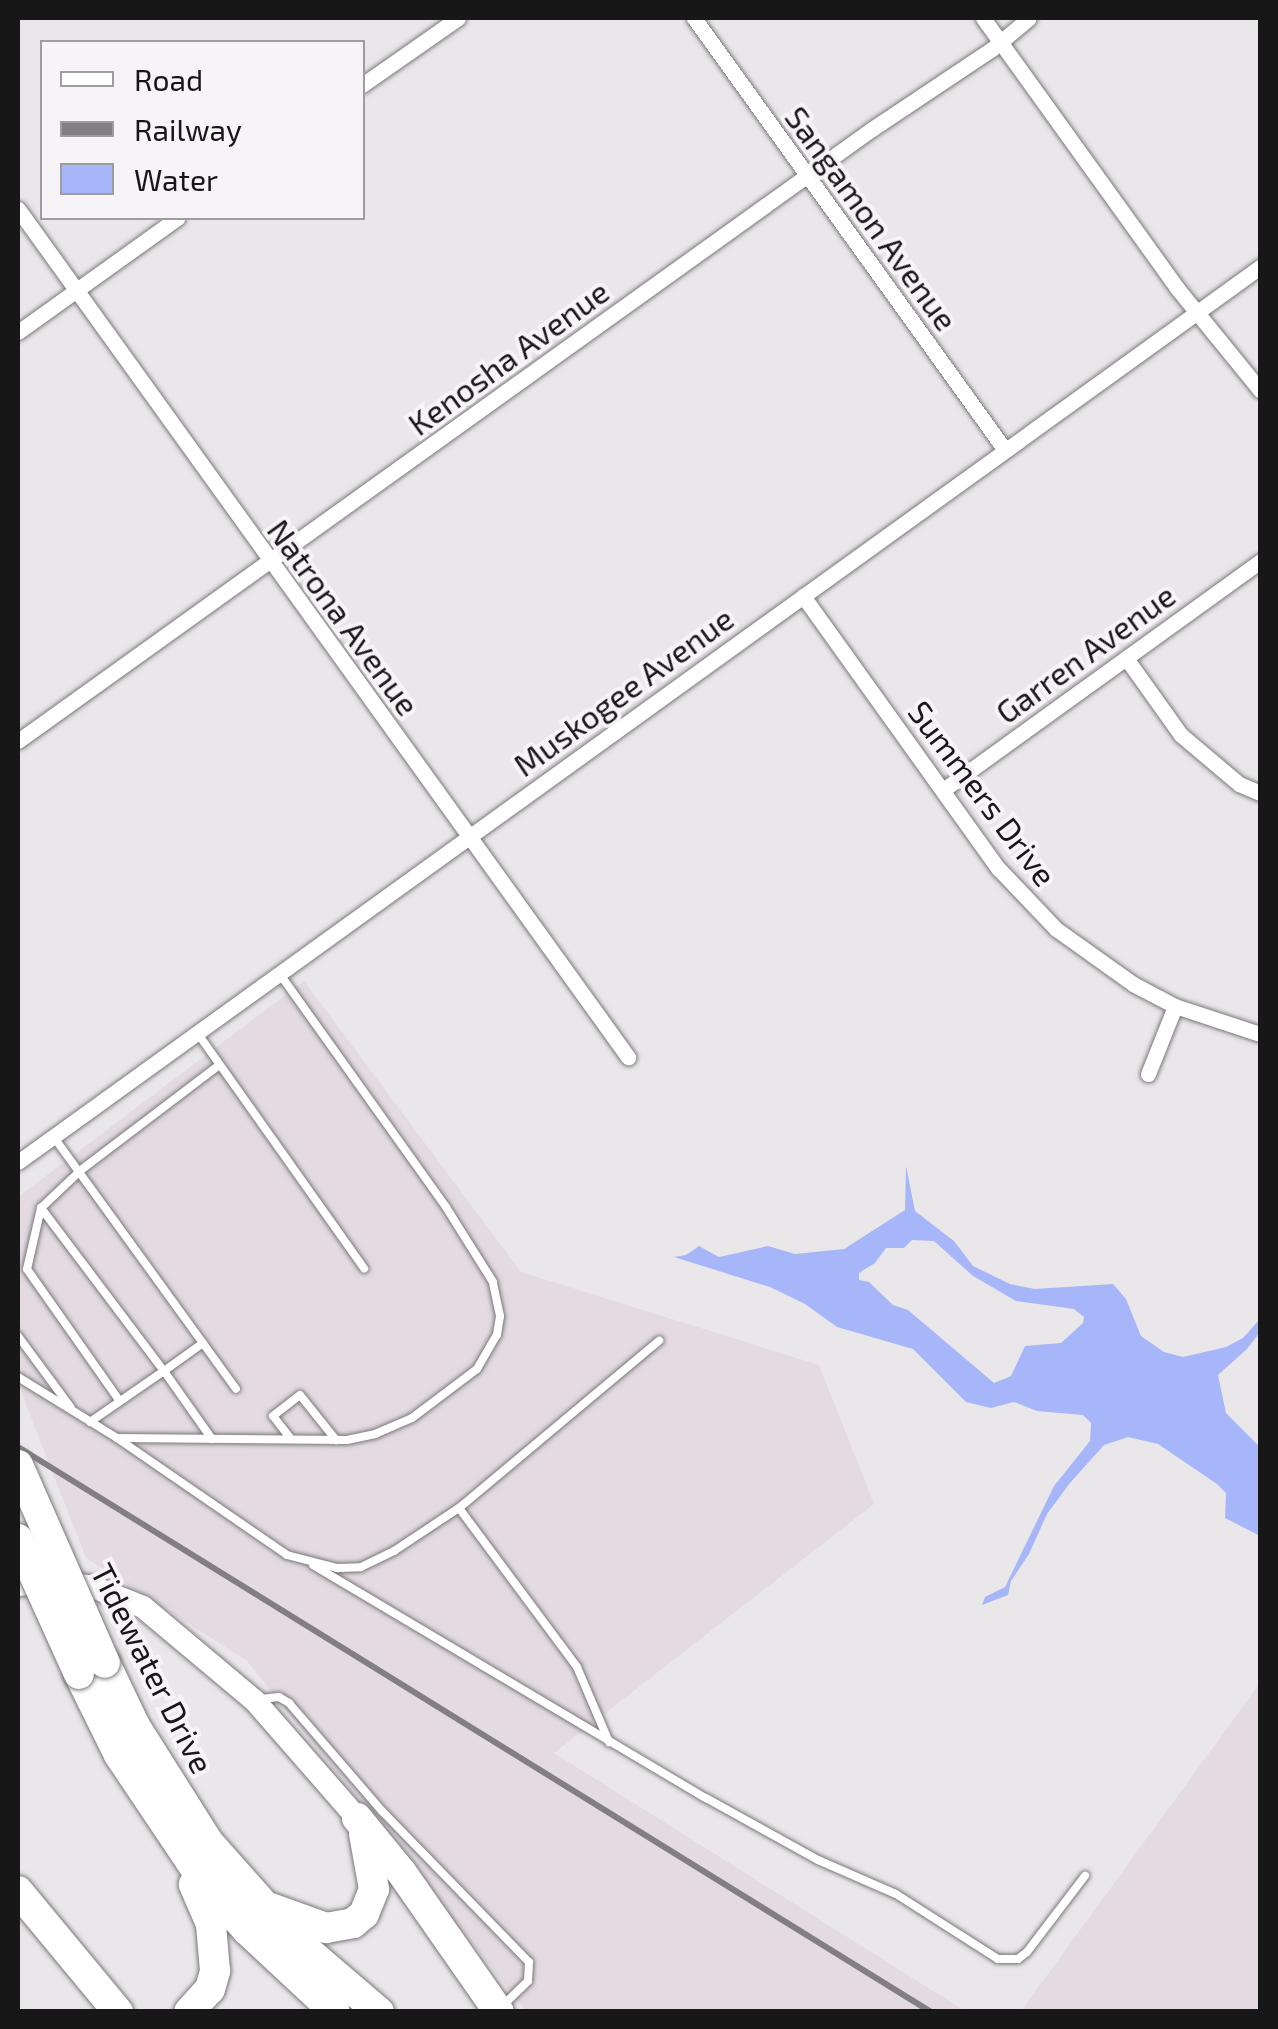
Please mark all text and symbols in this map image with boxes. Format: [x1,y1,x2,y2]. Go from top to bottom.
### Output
legend [40,40,365,220]
text: Road [134,61,203,97]
street label: Sangamon Avenue [778,98,966,338]
text: Railway [134,111,242,147]
text: Water [134,161,218,197]
street label: Kenosha Avenue [400,271,616,443]
street label: Natrona Avenue [260,511,428,723]
street label: Garren Avenue [988,575,1182,731]
street label: Muskogee Avenue [505,598,741,784]
street label: Summers Drive [901,693,1065,893]
street label: Tidewater Drive [83,1556,223,1780]

